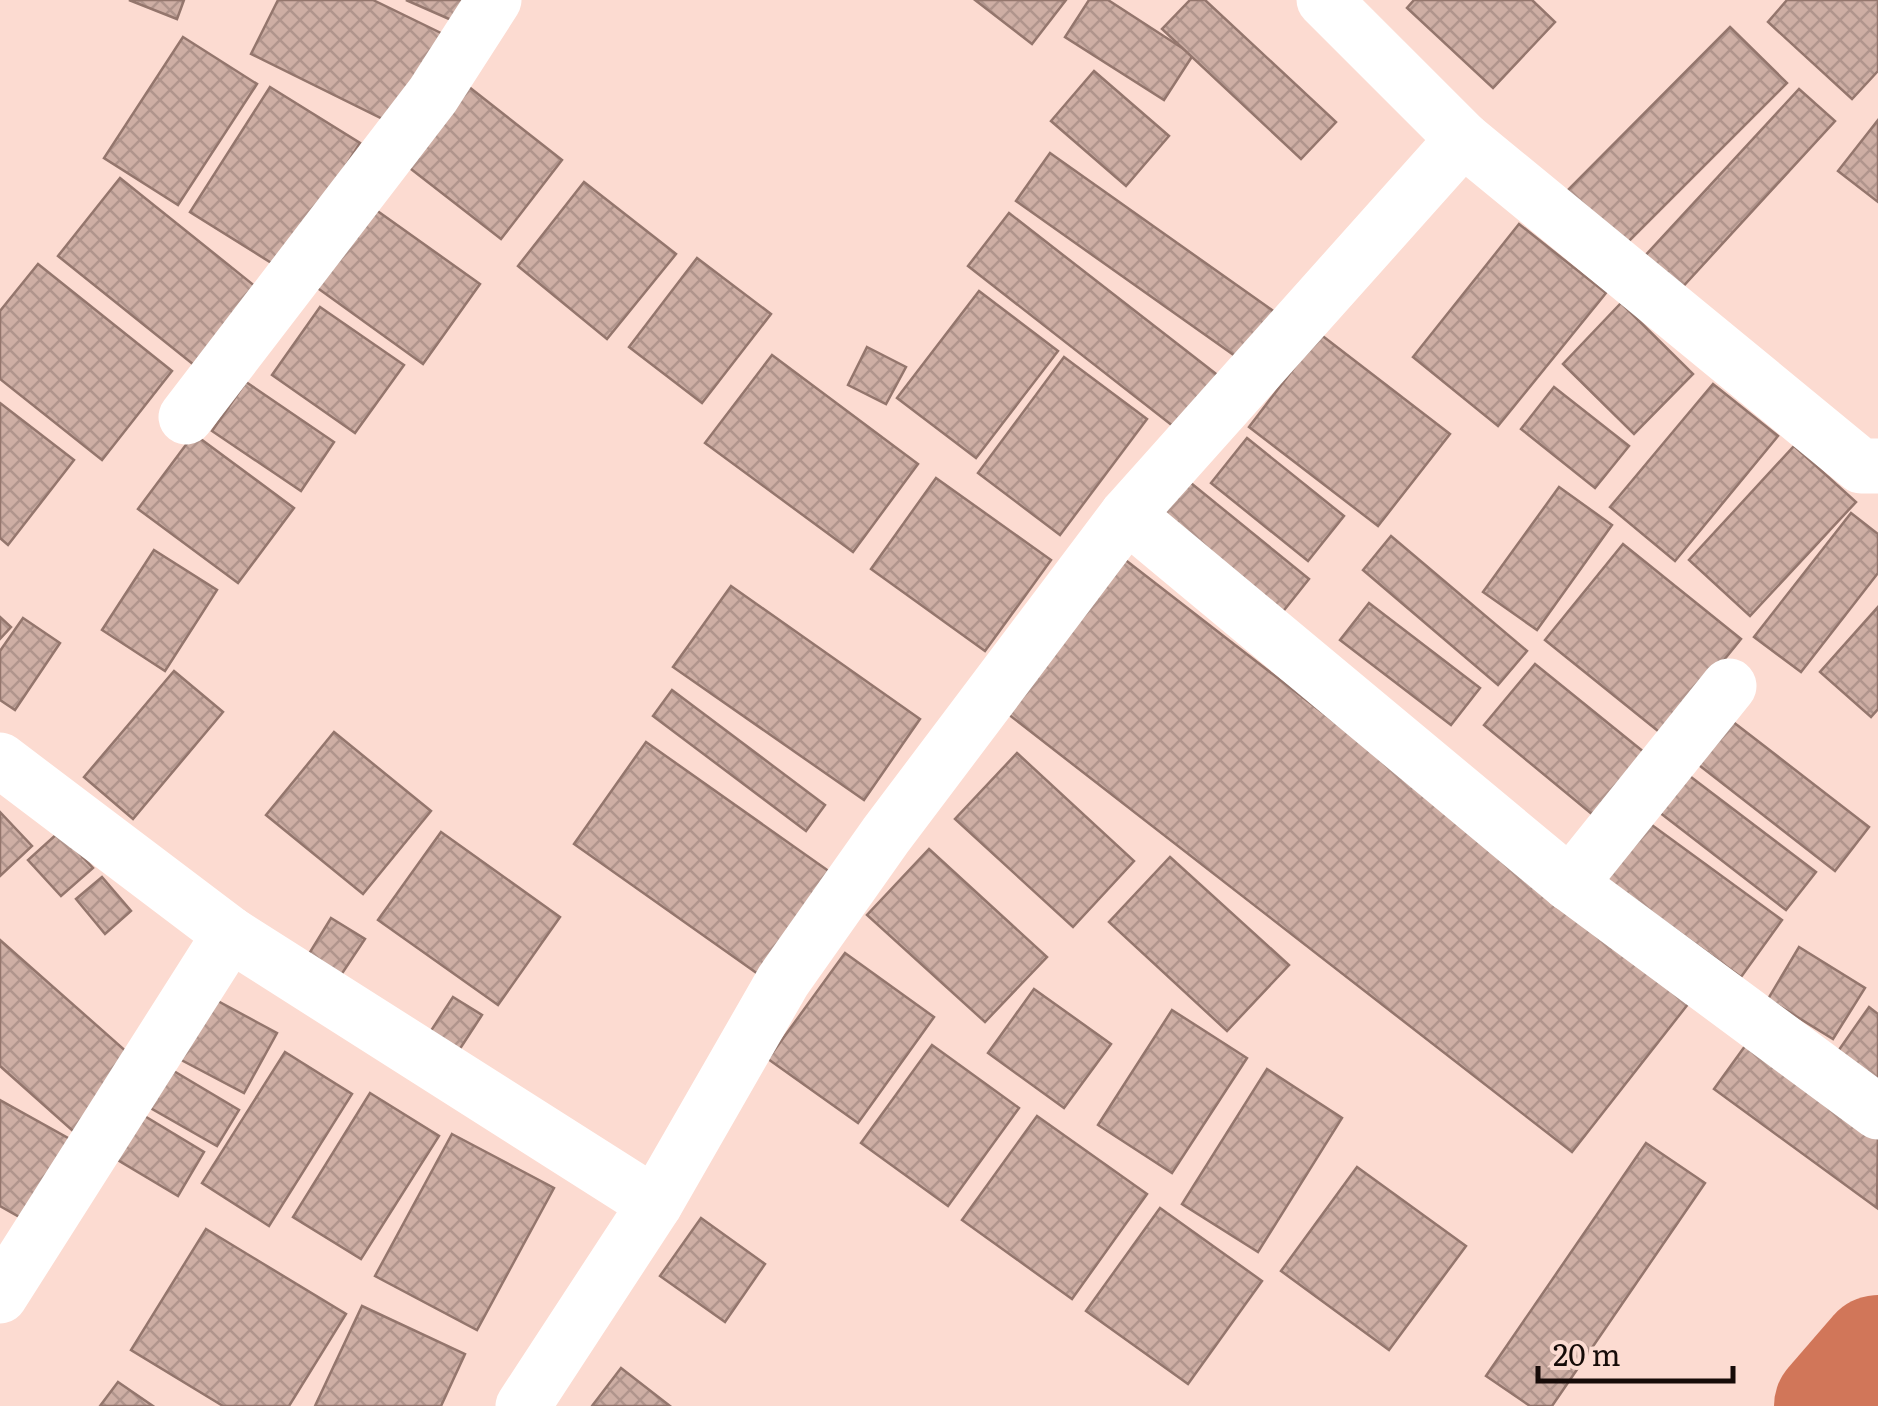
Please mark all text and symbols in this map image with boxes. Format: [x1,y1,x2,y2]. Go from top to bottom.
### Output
scale bar [1538,1321,1733,1383]
text: 20 m [1553,1331,1621,1375]

